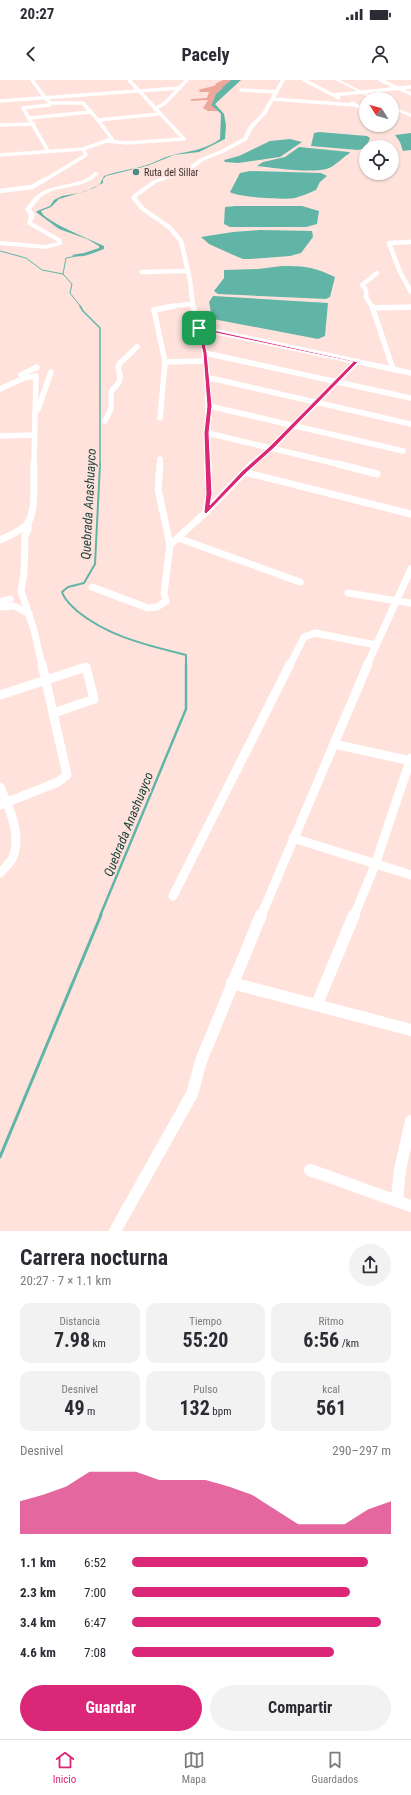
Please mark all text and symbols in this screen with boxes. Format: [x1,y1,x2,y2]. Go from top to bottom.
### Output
text: 20:27 [20,5,54,23]
icon: back [20,43,42,65]
icon: person [369,43,391,65]
text: Pacely [181,44,230,65]
north arrow [359,92,399,132]
map controls [359,92,399,180]
button: locate [359,140,399,180]
marker: Ruta del Sillar [131,167,141,177]
place label: Ruta del Sillar [144,167,198,178]
pin [182,311,216,345]
icon: arrive [188,317,210,339]
water label: Quebrada Anashuayco [78,448,99,560]
water label: Quebrada Anashuayco [101,770,156,879]
button: share [349,1244,391,1286]
text: Carrera nocturna [20,1245,168,1270]
text: 20:27 · 7 × 1.1 km [20,1273,111,1288]
text: Distancia [60,1315,100,1328]
text: Tiempo [189,1315,222,1328]
text: Ritmo [318,1315,344,1328]
text: 7.98 [54,1328,90,1352]
text: 55:20 [183,1328,228,1352]
text: 6:56 [303,1328,339,1352]
text: km [90,1337,106,1350]
text: /km [339,1337,359,1350]
text: Desnivel [62,1383,98,1396]
text: Pulso [193,1383,218,1396]
text: kcal [322,1383,340,1396]
text: 49 [64,1396,85,1420]
text: 132 [180,1396,210,1420]
text: 561 [316,1396,346,1420]
text: m [85,1405,95,1418]
text: bpm [210,1405,231,1418]
text: Desnivel [20,1443,63,1458]
text: 290–297 m [332,1443,391,1458]
text: 1.1 km [20,1555,56,1570]
text: 6:52 [84,1555,106,1570]
text: 2.3 km [20,1585,56,1600]
text: 7:00 [84,1585,106,1600]
text: 3.4 km [20,1615,56,1630]
text: 6:47 [84,1615,106,1630]
text: 4.6 km [20,1645,56,1660]
text: 7:08 [84,1645,106,1660]
button: Guardar [20,1685,202,1731]
button: Compartir [210,1685,391,1731]
tab: Inicio [53,1749,76,1786]
tab: Mapa [182,1749,206,1786]
tab: Guardados [311,1749,358,1786]

